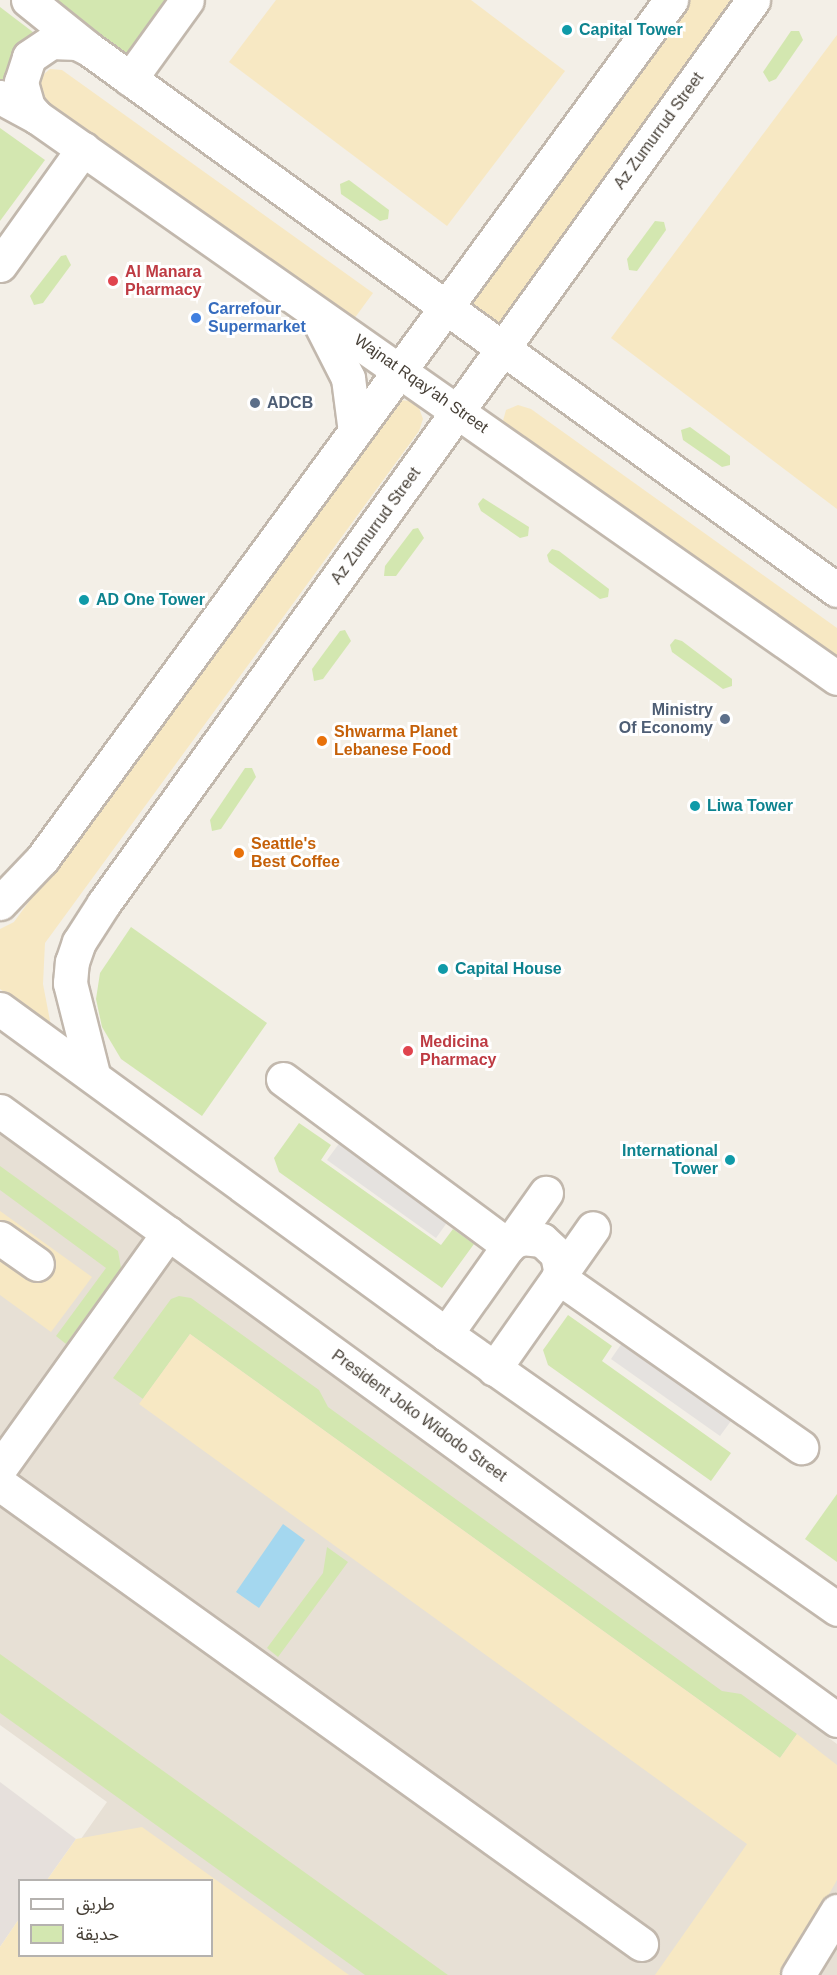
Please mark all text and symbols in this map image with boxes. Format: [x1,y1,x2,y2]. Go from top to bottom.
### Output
place label: Capital Tower [579,20,683,40]
marker: Capital Tower [560,23,574,37]
street label: Az Zumurrud Street [610,69,708,193]
place label: Al Manara Pharmacy [125,262,201,300]
marker: Al Manara Pharmacy [106,274,120,288]
place label: Carrefour Supermarket [208,299,306,337]
marker: Carrefour Supermarket [189,311,203,325]
street label: Wajnat Rqay'ah Street [350,331,492,437]
place label: ADCB [267,393,313,413]
marker: ADCB [248,396,262,410]
street label: Az Zumurrud Street [327,464,425,588]
place label: AD One Tower [96,590,205,610]
marker: AD One Tower [77,593,91,607]
place label: Ministry Of Economy [619,700,713,738]
marker: Ministry Of Economy [718,712,732,726]
place label: Shwarma Planet Lebanese Food [334,722,458,760]
marker: Shwarma Planet Lebanese Food [315,734,329,748]
place label: Liwa Tower [707,796,793,816]
marker: Liwa Tower [688,799,702,813]
place label: Seattle's Best Coffee [251,834,340,872]
marker: Seattle's Best Coffee [232,846,246,860]
place label: Capital House [455,959,562,979]
marker: Capital House [436,962,450,976]
place label: Medicina Pharmacy [420,1032,496,1070]
marker: Medicina Pharmacy [401,1044,415,1058]
place label: International Tower [622,1141,718,1179]
marker: International Tower [723,1153,737,1167]
street label: President Joko Widodo Street [328,1346,510,1486]
legend [18,1879,213,1957]
text: طريق [76,1894,115,1914]
text: حديقة [76,1924,119,1944]

